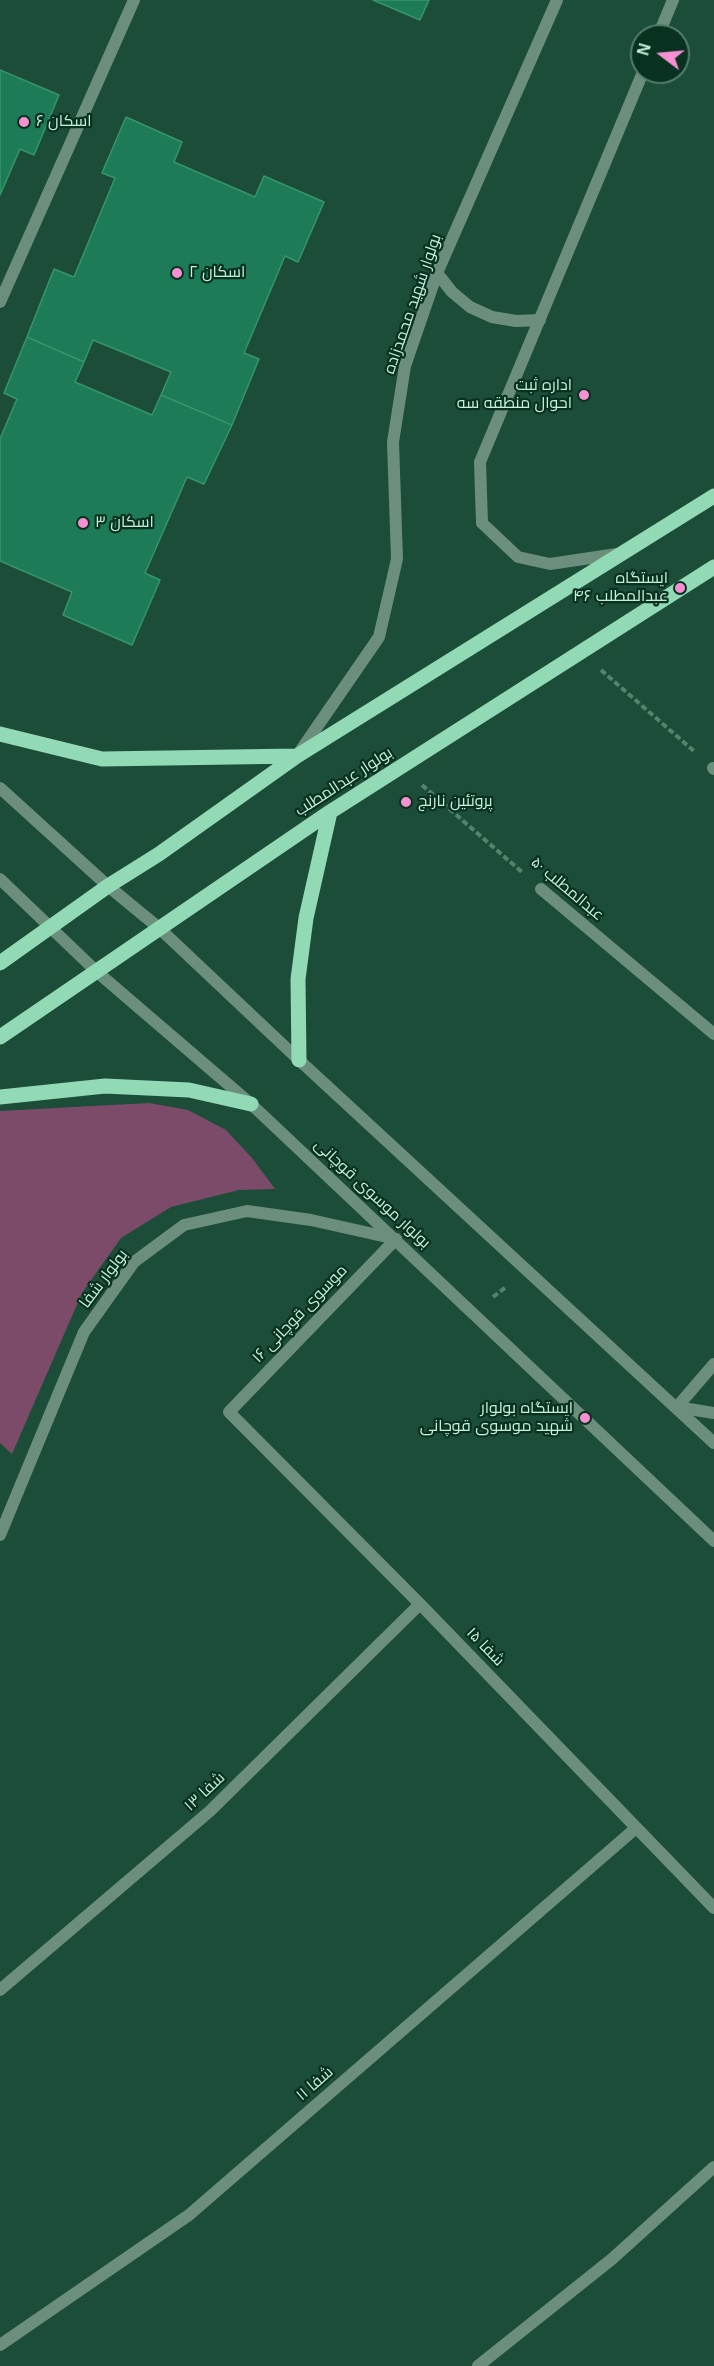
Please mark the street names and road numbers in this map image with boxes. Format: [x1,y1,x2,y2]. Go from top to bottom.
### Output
street label: بولوار شهید محمدزاده [380,232,446,376]
street label: بولوار عبدالمطلب [292,743,396,821]
street label: عبدالمطلب ۵۰ [527,853,607,925]
street label: بولوار موسوی قوچانی [310,1135,434,1253]
street label: بولوار شفا [76,1246,132,1312]
street label: موسوی قوچانی ۱۶ [248,1261,352,1367]
street label: شفا ۱۵ [462,1624,508,1670]
street label: شفا ۱۳ [181,1768,229,1816]
street label: شفا ۱۱ [293,2063,337,2105]

